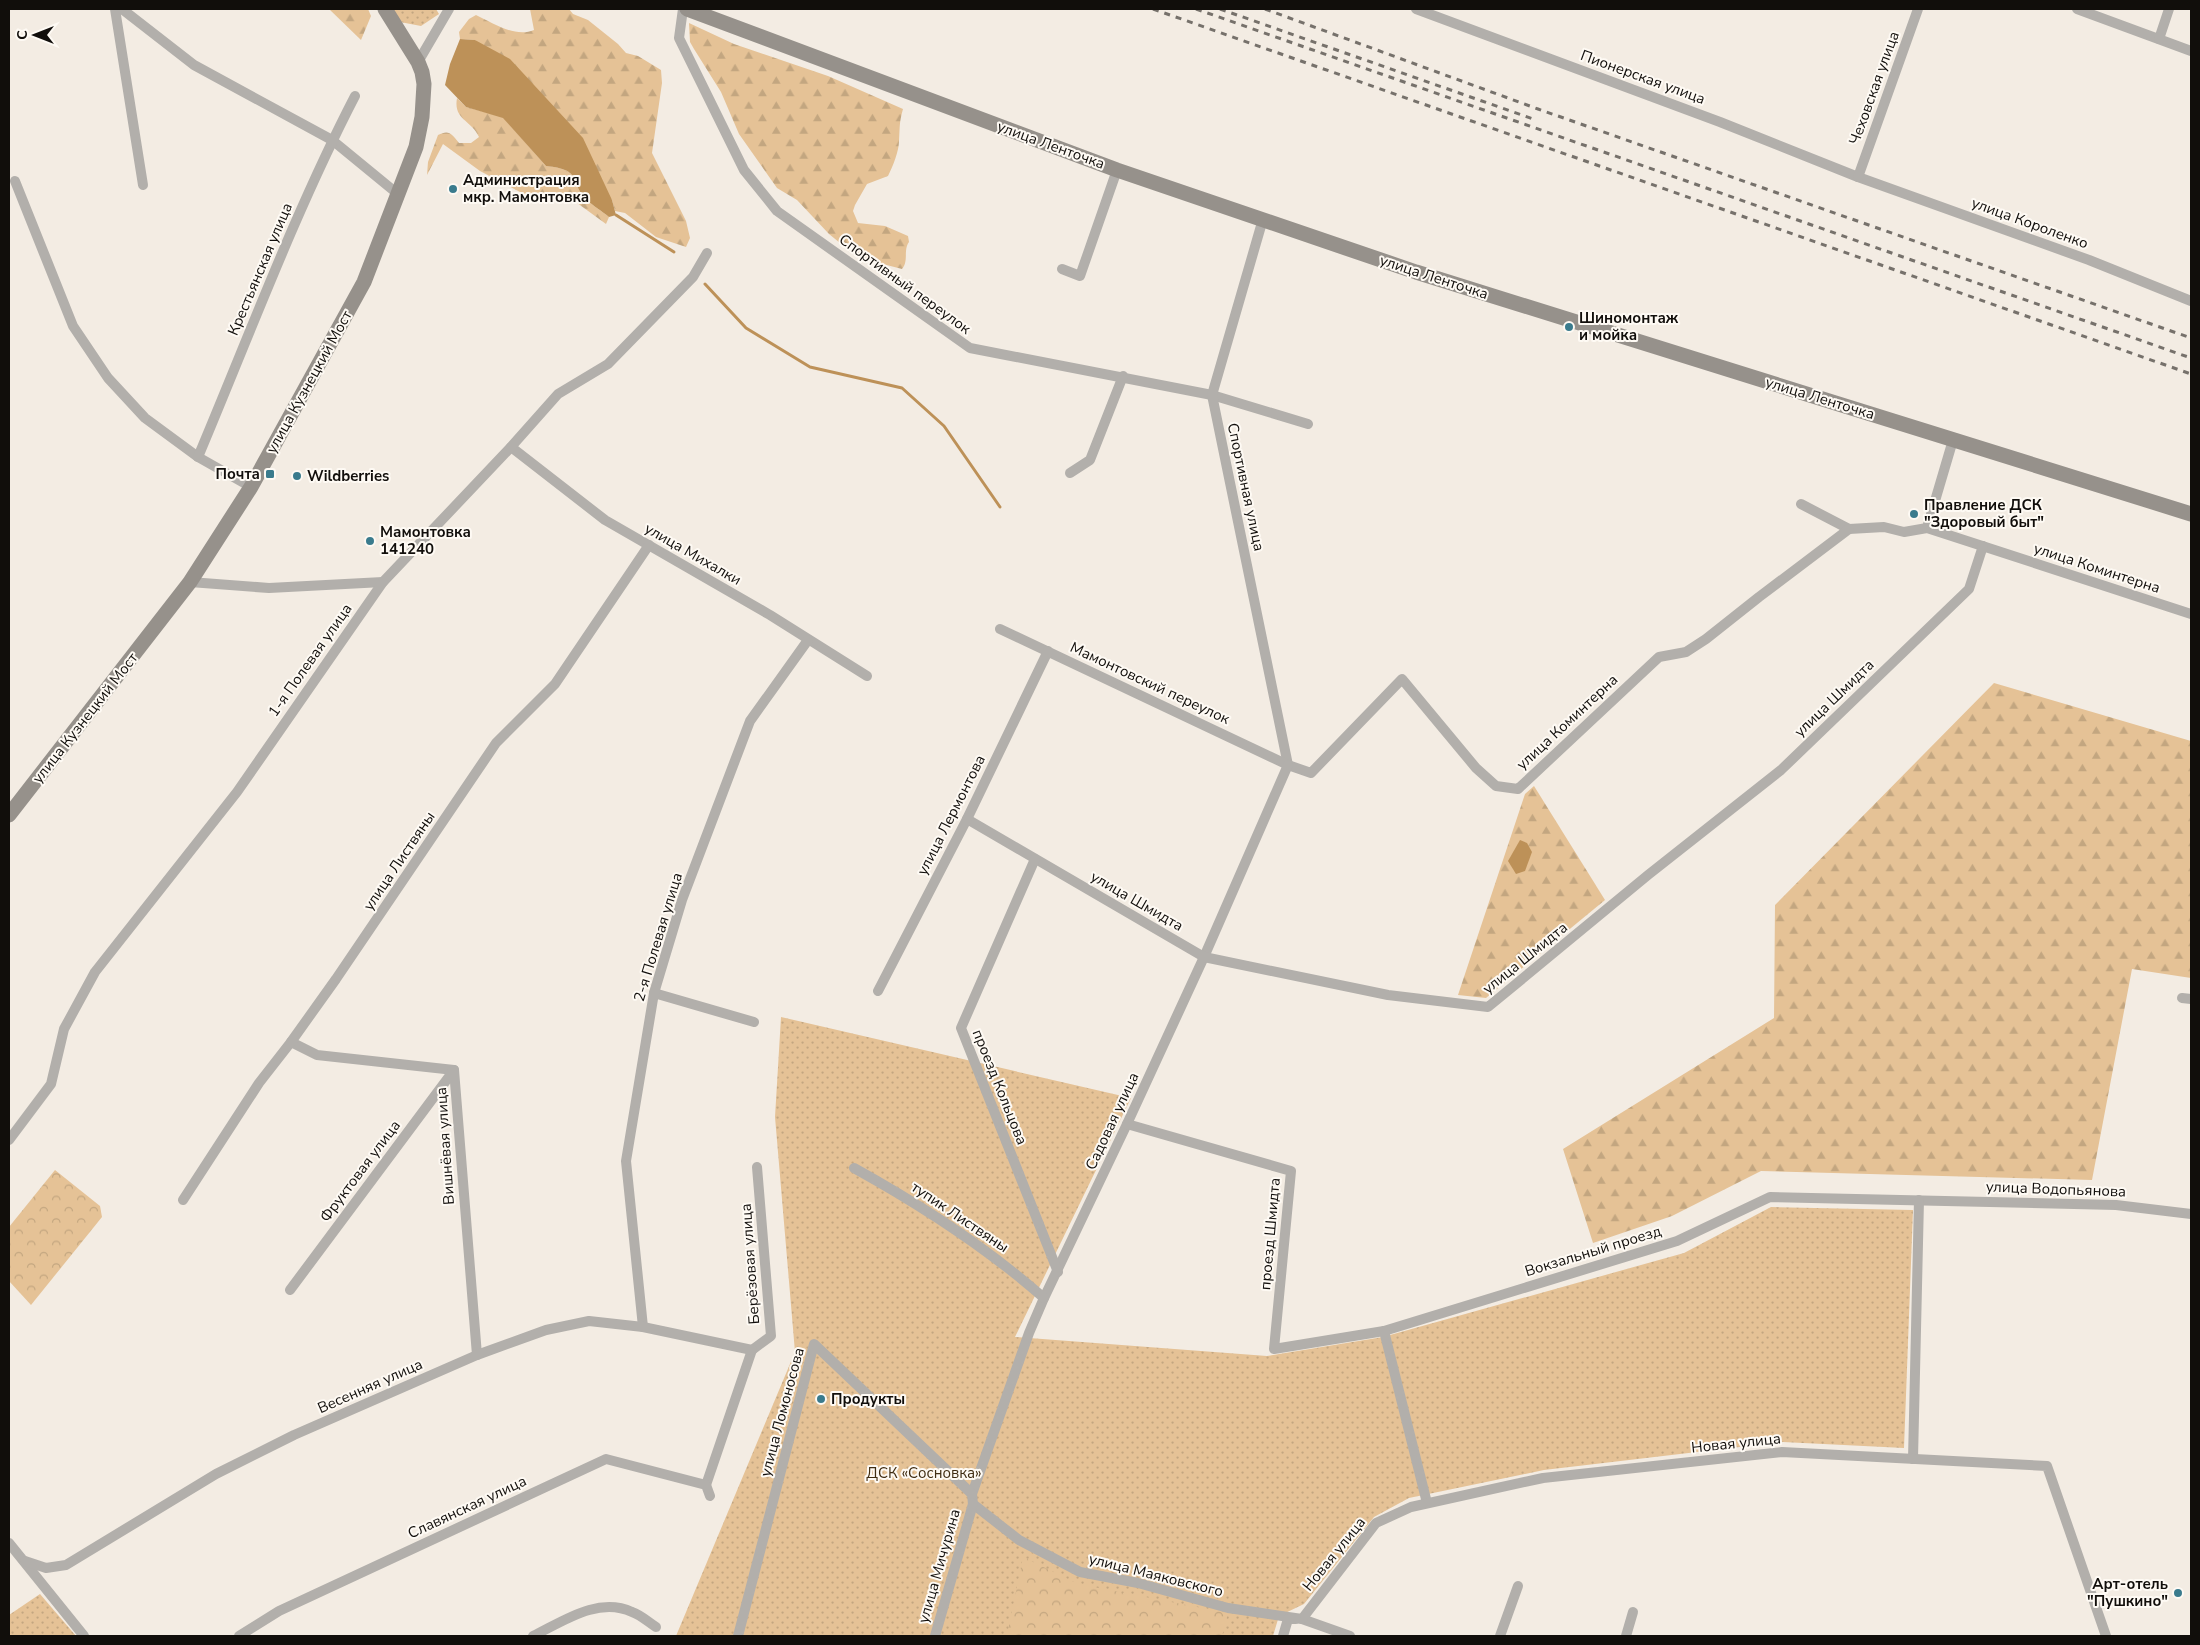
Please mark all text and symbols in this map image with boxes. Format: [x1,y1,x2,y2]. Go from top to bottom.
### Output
north arrow [10,10,60,60]
street label: Чеховская улица [1844,28,1904,148]
text: С [13,30,32,40]
street label: Пионерская улица [1578,45,1708,109]
street label: улица Ленточка [994,116,1108,174]
place label: Администрация мкр. Мамонтовка [463,170,589,207]
marker: Администрация мкр. Мамонтовка [447,183,459,195]
street label: улица Короленко [1969,193,2091,253]
street label: Крестьянская улица [223,200,297,338]
street label: Спортивный переулок [835,229,975,339]
street label: улица Ленточка [1377,250,1491,304]
street label: улица Кузнецкий Мост [261,307,357,457]
place label: Шиномонтаж и мойка [1579,308,1679,345]
marker: Шиномонтаж и мойка [1563,321,1575,333]
street label: улица Ленточка [1763,372,1877,424]
street label: Спортивная улица [1223,421,1269,553]
place label: Почта [216,464,260,484]
place label: Wildberries [307,466,389,486]
marker: Почта [264,468,276,480]
marker: Wildberries [291,470,303,482]
place label: Правление ДСК "Здоровый быт" [1924,495,2044,532]
marker: Правление ДСК "Здоровый быт" [1908,508,1920,520]
street label: улица Михалки [641,518,745,590]
place label: Мамонтовка 141240 [380,522,471,559]
marker: Мамонтовка 141240 [364,535,376,547]
street label: улица Коминтерна [2031,538,2163,598]
street label: 1-я Полевая улица [263,599,357,721]
street label: Мамонтовский переулок [1067,637,1233,729]
street label: улица Кузнецкий Мост [28,648,142,787]
street label: улица Шмидта [1790,655,1878,741]
street label: улица Коминтерна [1512,670,1622,774]
street label: улица Лермонтова [912,751,990,879]
street label: улица Листвяны [358,808,440,914]
street label: улица Шмидта [1087,866,1187,936]
street label: 2-я Полевая улица [629,870,687,1004]
street label: улица Шмидта [1478,918,1572,998]
street label: проезд Кольцова [968,1026,1032,1148]
street label: Садовая улица [1081,1069,1143,1173]
street label: Вишнёвая улица [431,1087,459,1205]
street label: Фруктовая улица [315,1116,405,1226]
street label: тупик Листвяны [907,1177,1013,1257]
street label: проезд Шмидта [1255,1177,1285,1291]
street label: улица Водопьянова [1986,1177,2126,1201]
street label: Берёзовая улица [736,1203,764,1325]
street label: Вокзальный проезд [1522,1221,1664,1281]
street label: улица Ломоносова [755,1345,809,1479]
street label: Весенняя улица [314,1354,426,1418]
place label: Продукты [831,1389,905,1409]
marker: Продукты [815,1393,827,1405]
street label: Новая улица [1690,1428,1782,1458]
park label: ДСК «Сосновка» [866,1463,982,1483]
street label: Славянская улица [404,1471,530,1543]
street label: улица Мичурина [913,1507,965,1625]
street label: Новая улица [1298,1513,1370,1595]
street label: улица Маяковского [1087,1549,1225,1601]
place label: Арт-отель "Пушкино" [2087,1574,2168,1611]
marker: Арт-отель "Пушкино" [2172,1587,2184,1599]

